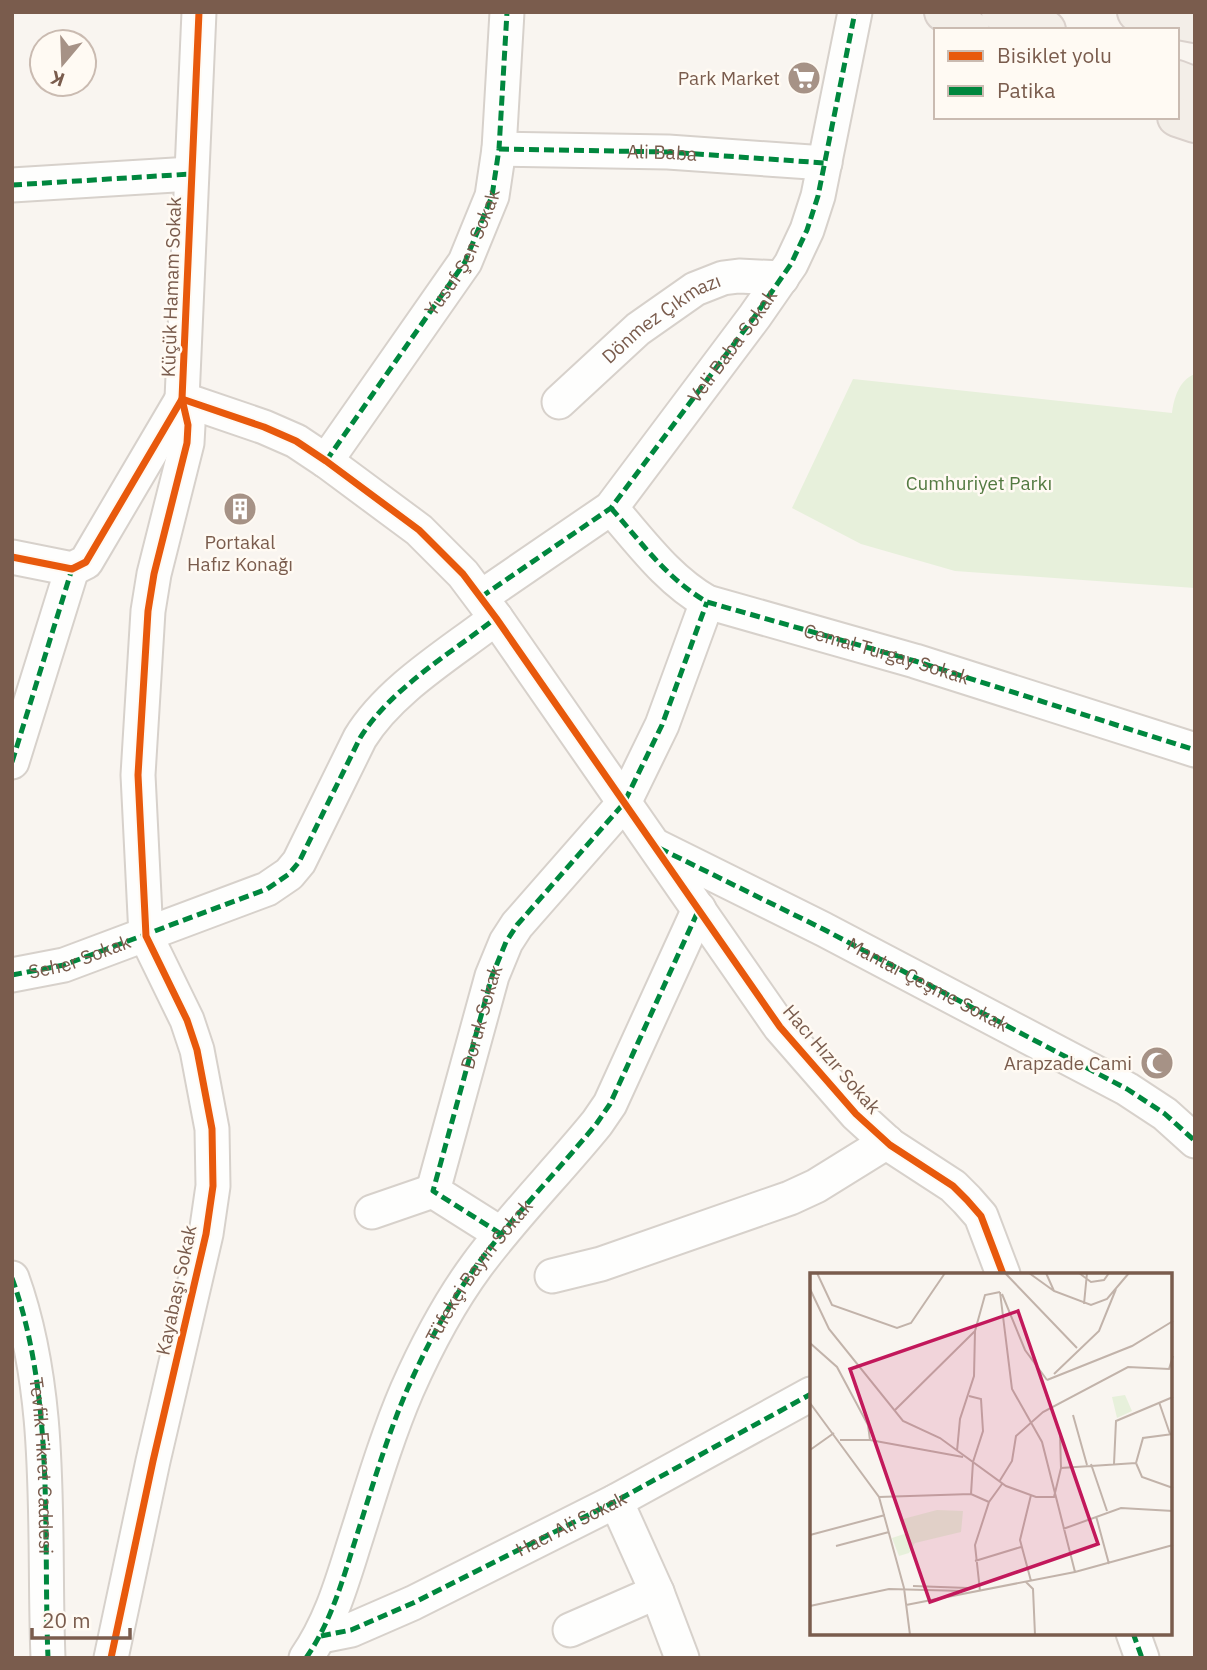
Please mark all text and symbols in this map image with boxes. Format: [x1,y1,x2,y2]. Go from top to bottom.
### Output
north arrow [28,28,98,98]
legend [934,28,1179,119]
text: Bisiklet yolu [997,41,1112,69]
supermarket icon: Park Market [785,59,823,97]
text: K [47,66,68,93]
place label: Park Market [678,66,780,90]
text: Patika [997,76,1056,104]
street label: Ali Baba [627,139,698,166]
street label: Yusuf Şen Sokak [419,188,505,321]
street label: Küçük Hamam Sokak [156,196,186,378]
street label: Dönmez Çıkmazı [597,268,724,369]
street label: Veli Baba Sokak [682,284,782,408]
park label: Cumhuriyet Parkı [906,471,1052,495]
building icon: Portakal Hafız Konağı [221,490,259,528]
place label: Portakal Hafız Konağı [187,530,293,576]
street label: Cemal Turgay Sokak [801,618,973,690]
street label: Seher Sokak [26,929,134,984]
street label: Mantar Çeşme Sokak [843,932,1013,1037]
street label: Doruk Sokak [455,961,507,1072]
street label: Hacı Hızır Sokak [778,999,886,1119]
mosque icon: Arapzade Cami [1138,1044,1176,1082]
place label: Arapzade Cami [1004,1051,1132,1075]
street label: Tüfekçi Bayırı Sokak [420,1194,538,1346]
street label: Kayabaşı Sokak [150,1223,202,1357]
inset map [810,1273,1172,1635]
street label: Tevfik Fikret Caddesi [24,1376,58,1554]
street label: Hacı Ali Sokak [512,1486,631,1561]
scale bar [32,1596,130,1640]
text: 20 m [42,1606,91,1634]

